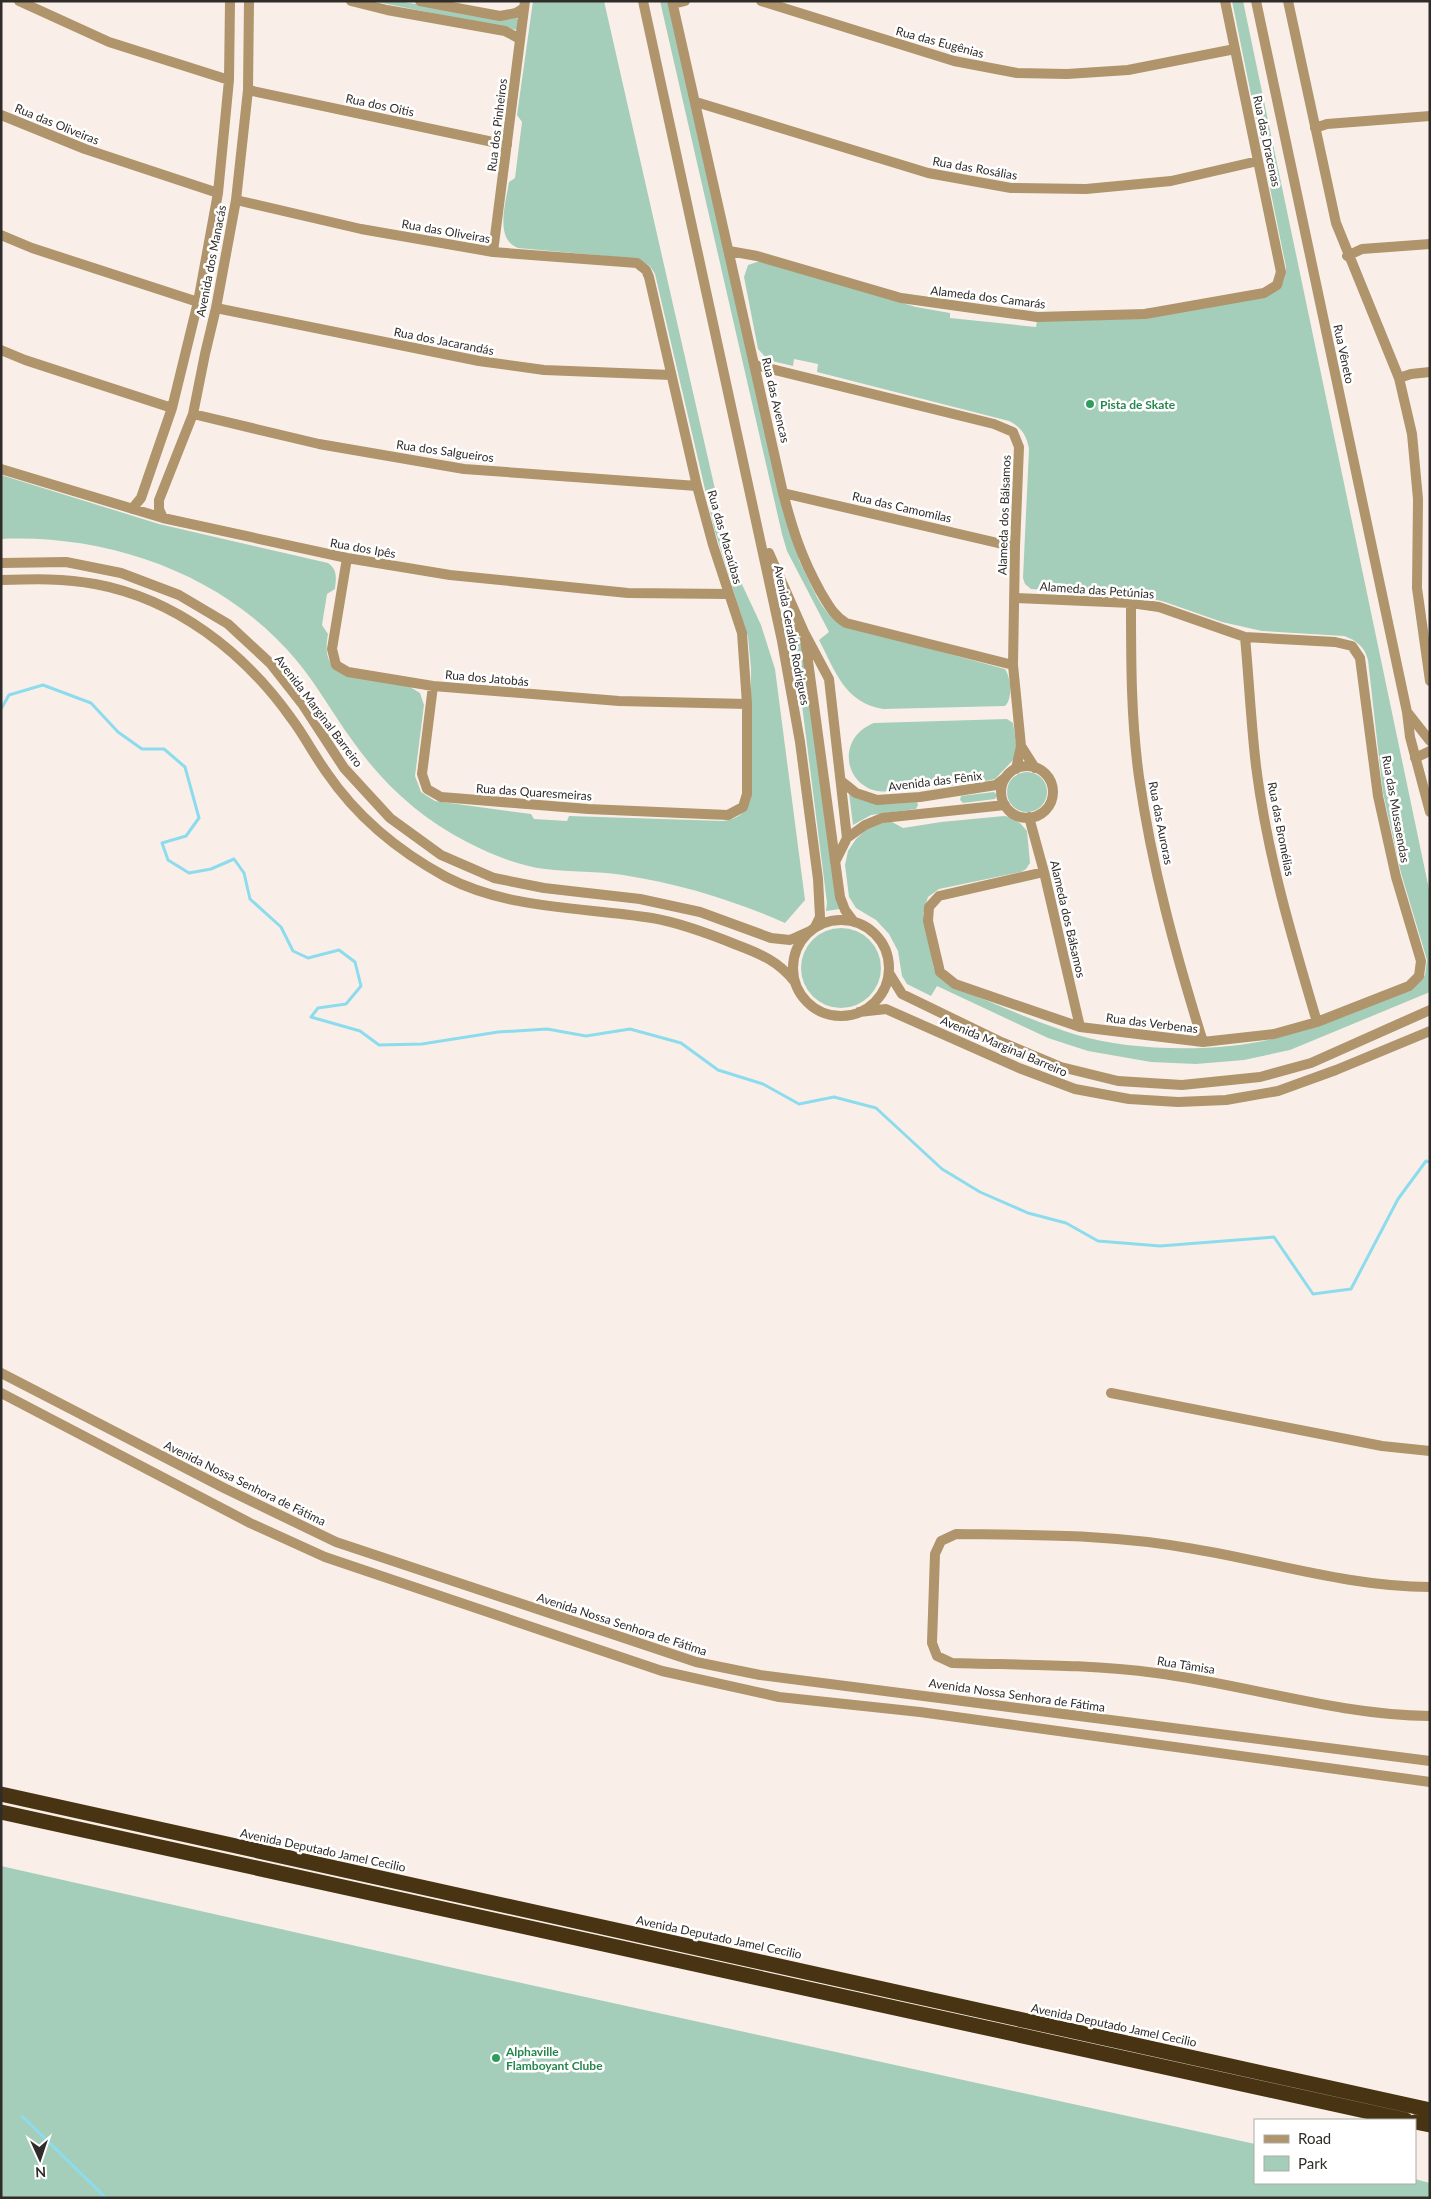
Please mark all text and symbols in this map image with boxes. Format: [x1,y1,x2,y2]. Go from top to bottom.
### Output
street label: Rua das Eugênias [894,23,986,61]
street label: Rua dos Pinheiros [484,78,510,172]
street label: Rua dos Oitis [344,90,416,120]
street label: Rua das Dracenas [1250,94,1284,188]
street label: Rua das Oliveiras [13,100,101,148]
street label: Rua das Rosálias [931,153,1019,183]
street label: Avenida dos Manacás [193,204,229,318]
street label: Rua das Oliveiras [400,216,492,246]
street label: Alameda dos Camarás [930,282,1046,312]
street label: Rua Vêneto [1330,323,1358,385]
street label: Rua dos Jacarandás [393,324,495,358]
street label: Rua das Avencas [759,356,793,444]
place label: Pista de Skate [1100,397,1176,412]
marker: Pista de Skate [1084,398,1096,410]
street label: Rua dos Salgueiros [395,437,495,465]
street label: Alameda dos Bálsamos [994,455,1014,575]
street label: Rua das Macaúbas [704,488,746,586]
street label: Rua das Camomilas [851,488,953,526]
street label: Rua dos Ipês [329,535,397,561]
street label: Avenida Geraldo Rodrigues [771,564,813,706]
street label: Alameda das Petúnias [1039,579,1155,601]
street label: Avenida Marginal Barreiro [272,652,366,770]
street label: Rua dos Jatobás [444,667,530,689]
street label: Rua das Mussaendas [1379,754,1413,864]
street label: Avenida das Fênix [887,768,983,794]
street label: Rua das Quaresmeiras [475,780,593,804]
street label: Rua das Auroras [1146,780,1176,866]
street label: Rua das Bromélias [1265,781,1297,877]
street label: Alameda dos Bálsamos [1047,859,1089,979]
street label: Rua das Verbenas [1105,1010,1199,1036]
street label: Avenida Marginal Barreiro [938,1012,1070,1080]
street label: Avenida Nossa Senhora de Fátima [162,1437,328,1529]
street label: Avenida Nossa Senhora de Fátima [535,1589,709,1659]
street label: Rua Tâmisa [1156,1653,1216,1677]
street label: Avenida Nossa Senhora de Fátima [928,1675,1106,1715]
street label: Avenida Deputado Jamel Cecilio [239,1825,407,1875]
street label: Avenida Deputado Jamel Cecilio [635,1912,803,1962]
street label: Avenida Deputado Jamel Cecilio [1030,2000,1198,2050]
place label: Alphaville Flamboyant Clube [505,2044,603,2073]
marker: Alphaville Flamboyant Clube [490,2052,502,2064]
legend [1254,2119,1416,2184]
text: Road [1298,2129,1331,2147]
north arrow [15,2134,65,2184]
text: Park [1298,2154,1328,2172]
text: N [35,2164,47,2181]

